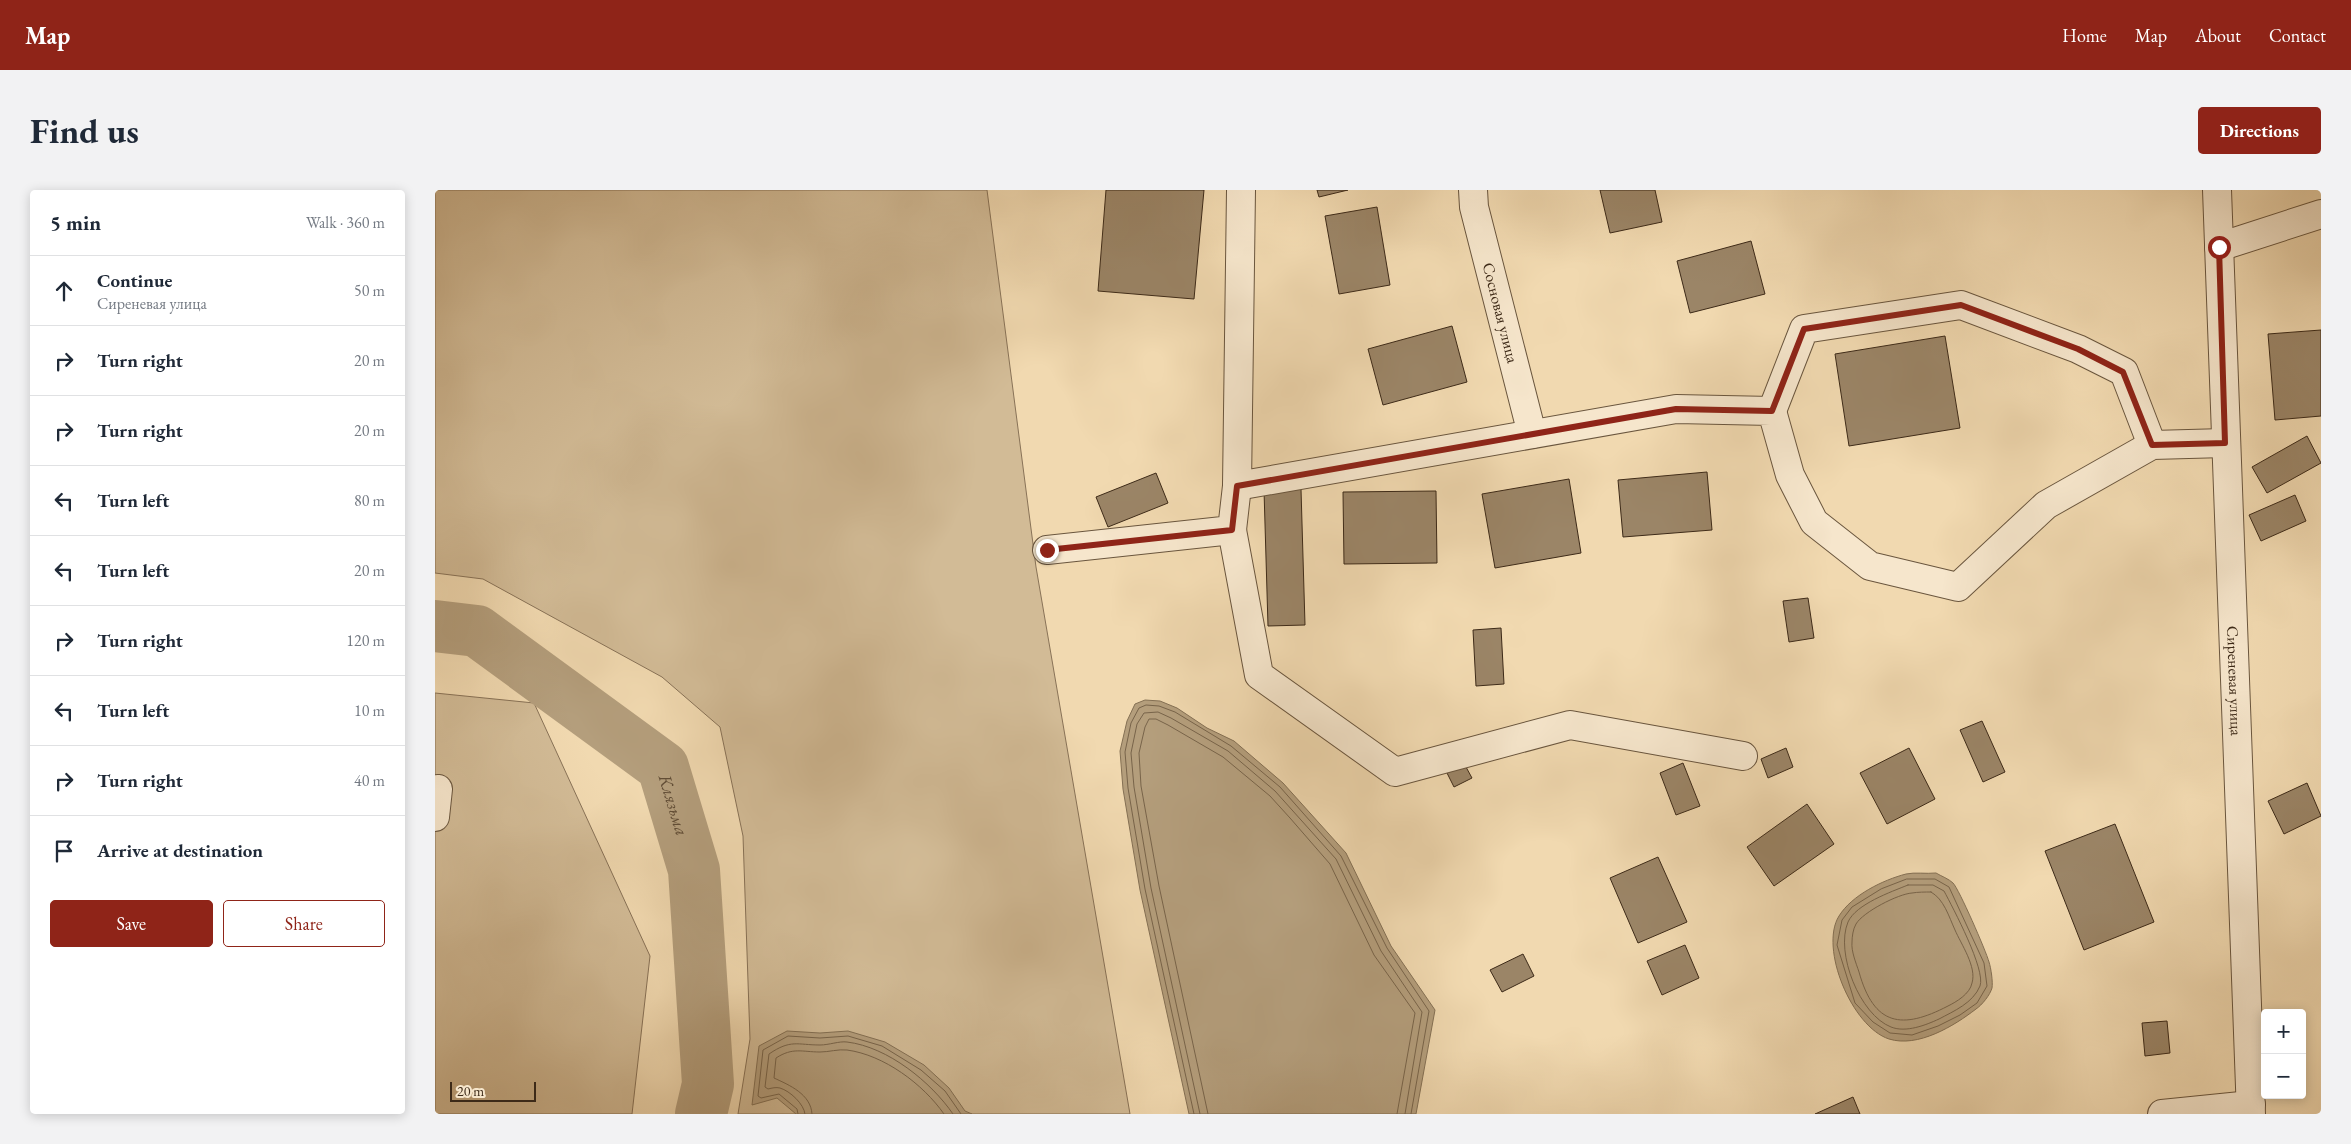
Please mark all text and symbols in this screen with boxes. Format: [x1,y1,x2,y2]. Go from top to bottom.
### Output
text: Map [25,20,70,51]
text: Home [2062,24,2107,47]
text: Map [2135,24,2167,47]
text: About [2195,24,2241,47]
text: Contact [2269,24,2326,47]
button: Directions [2198,107,2321,154]
text: Find us [30,108,139,153]
text: 5 min [50,209,101,236]
text: Walk · 360 m [306,212,385,233]
route start [2208,236,2231,259]
street label: Сосновая улица [1478,260,1524,366]
text: Continue [97,268,172,293]
icon: ahead [50,277,78,305]
text: 50 m [354,280,385,301]
text: Сиреневая улица [97,293,207,314]
icon: right [50,347,78,375]
text: Turn right [97,348,183,373]
text: 20 m [354,350,385,371]
icon: right [50,417,78,445]
text: Turn right [97,418,183,443]
text: 20 m [354,420,385,441]
icon: left [50,487,78,515]
text: Turn left [97,488,169,513]
text: 80 m [354,490,385,511]
route end [1036,539,1059,562]
icon: left [50,557,78,585]
text: Turn left [97,558,169,583]
text: 20 m [354,560,385,581]
street label: Сиреневая улица [2223,625,2248,737]
icon: right [50,627,78,655]
text: Turn right [97,628,183,653]
text: 120 m [346,630,385,651]
icon: left [50,697,78,725]
text: Turn left [97,698,169,723]
text: 10 m [354,700,385,721]
icon: right [50,767,78,795]
text: Turn right [97,768,183,793]
text: 40 m [354,770,385,791]
water label: Клязьма [654,770,694,838]
icon: arrive [50,837,78,865]
text: Arrive at destination [97,838,263,863]
button: Save [50,900,213,947]
button: Share [223,900,385,947]
map controls [2261,1009,2306,1099]
button: + [2261,1009,2306,1054]
button: − [2261,1054,2306,1099]
scale bar [450,1079,536,1102]
text: 20 m [457,1082,484,1100]

